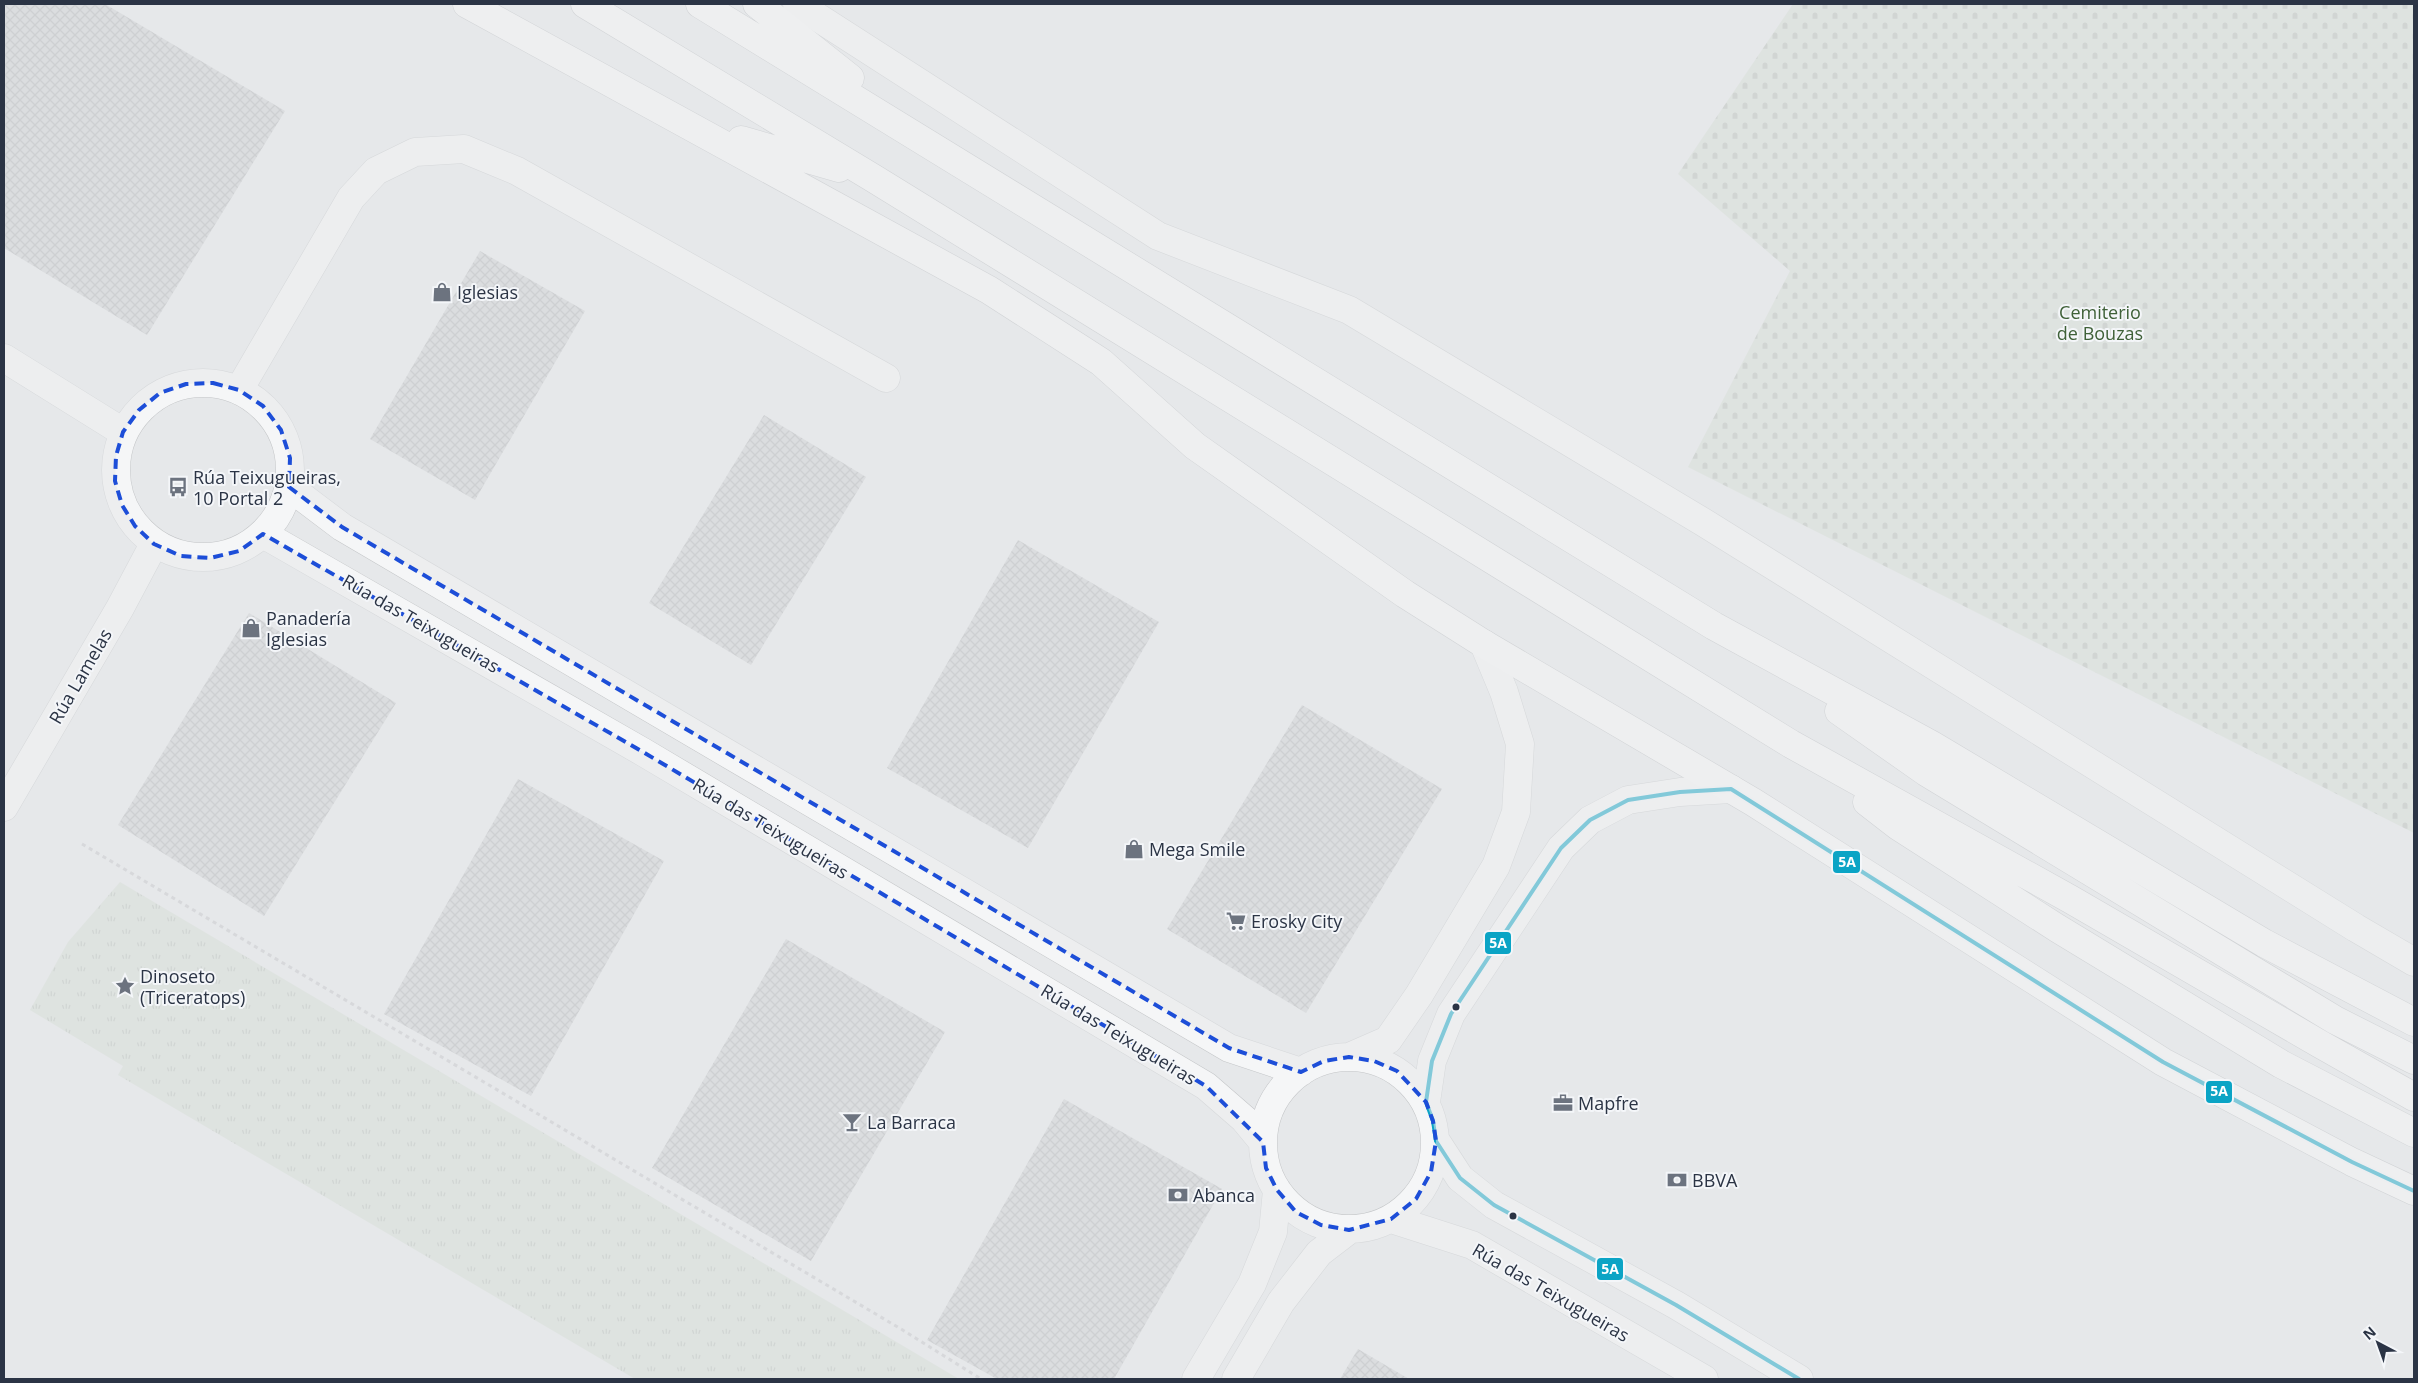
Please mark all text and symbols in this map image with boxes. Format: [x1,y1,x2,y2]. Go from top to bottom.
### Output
place label: Iglesias [457,280,518,304]
shop icon: Iglesias [431,281,453,303]
park label: Cemiterio de Bouzas [2057,300,2143,345]
place label: Rúa Teixugueiras, 10 Portal 2 [193,465,341,510]
bus stop icon: Rúa Teixugueiras, 10 Portal 2 [167,476,189,498]
street label: Rúa das Teixugueiras [338,568,504,678]
place label: Panadería Iglesias [266,606,351,651]
shop icon: Panadería Iglesias [240,617,262,639]
street label: Rúa Lamelas [43,624,117,728]
street label: Rúa das Teixugueiras [689,772,853,884]
place label: Mega Smile [1149,837,1245,861]
shop icon: Mega Smile [1123,838,1145,860]
line badge: 5A [1832,850,1861,874]
text: 5A [1838,852,1856,871]
place label: Erosky City [1251,909,1343,933]
supermarket icon: Erosky City [1225,910,1247,932]
line badge: 5A [1484,931,1512,955]
text: 5A [1489,933,1507,952]
place label: Dinoseto (Triceratops) [140,964,245,1009]
place icon: Dinoseto (Triceratops) [114,975,136,997]
street label: Rúa das Teixugueiras [1037,978,1201,1090]
unlabelled marker [1451,1002,1461,1012]
line badge: 5A [2205,1080,2233,1104]
text: 5A [2210,1081,2228,1100]
place label: Mapfre [1578,1091,1639,1115]
office icon: Mapfre [1552,1092,1574,1114]
place label: La Barraca [867,1110,956,1134]
bar icon: La Barraca [841,1111,863,1133]
place label: BBVA [1692,1168,1738,1192]
bank icon: BBVA [1666,1169,1688,1191]
place label: Abanca [1193,1183,1255,1207]
bank icon: Abanca [1167,1184,1189,1206]
unlabelled marker [1508,1211,1518,1221]
street label: Rúa das Teixugueiras [1468,1237,1634,1347]
line badge: 5A [1596,1257,1624,1281]
text: 5A [1601,1259,1619,1278]
north arrow [2353,1318,2403,1368]
text: N [2359,1322,2380,1344]

